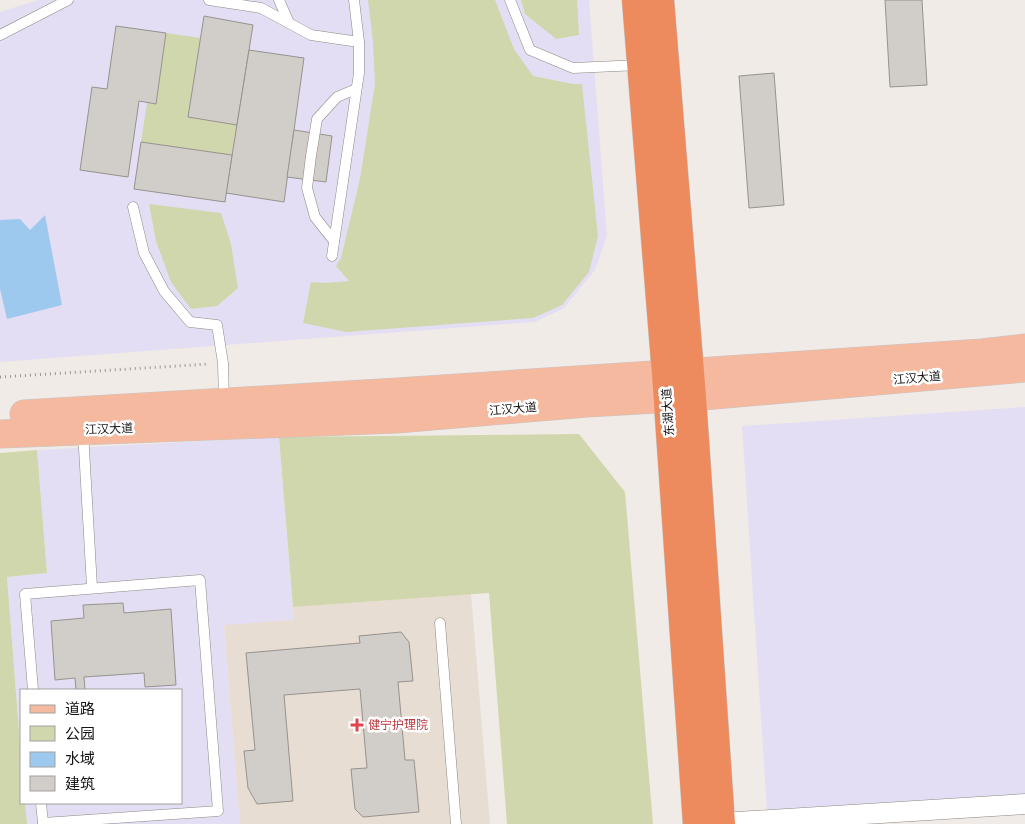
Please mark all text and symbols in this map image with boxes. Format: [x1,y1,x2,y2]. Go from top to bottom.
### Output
street label: 江汉大道 [892,367,942,388]
street label: 东湖大道 [657,387,678,437]
street label: 江汉大道 [488,398,538,419]
street label: 江汉大道 [85,419,133,438]
legend [20,689,182,804]
text: 道路 [65,698,95,718]
place label: 健宁护理院 [368,716,428,733]
marker: 健宁护理院 [350,718,364,732]
text: 公园 [65,723,95,743]
text: 水域 [65,748,95,768]
text: 建筑 [65,773,95,793]

